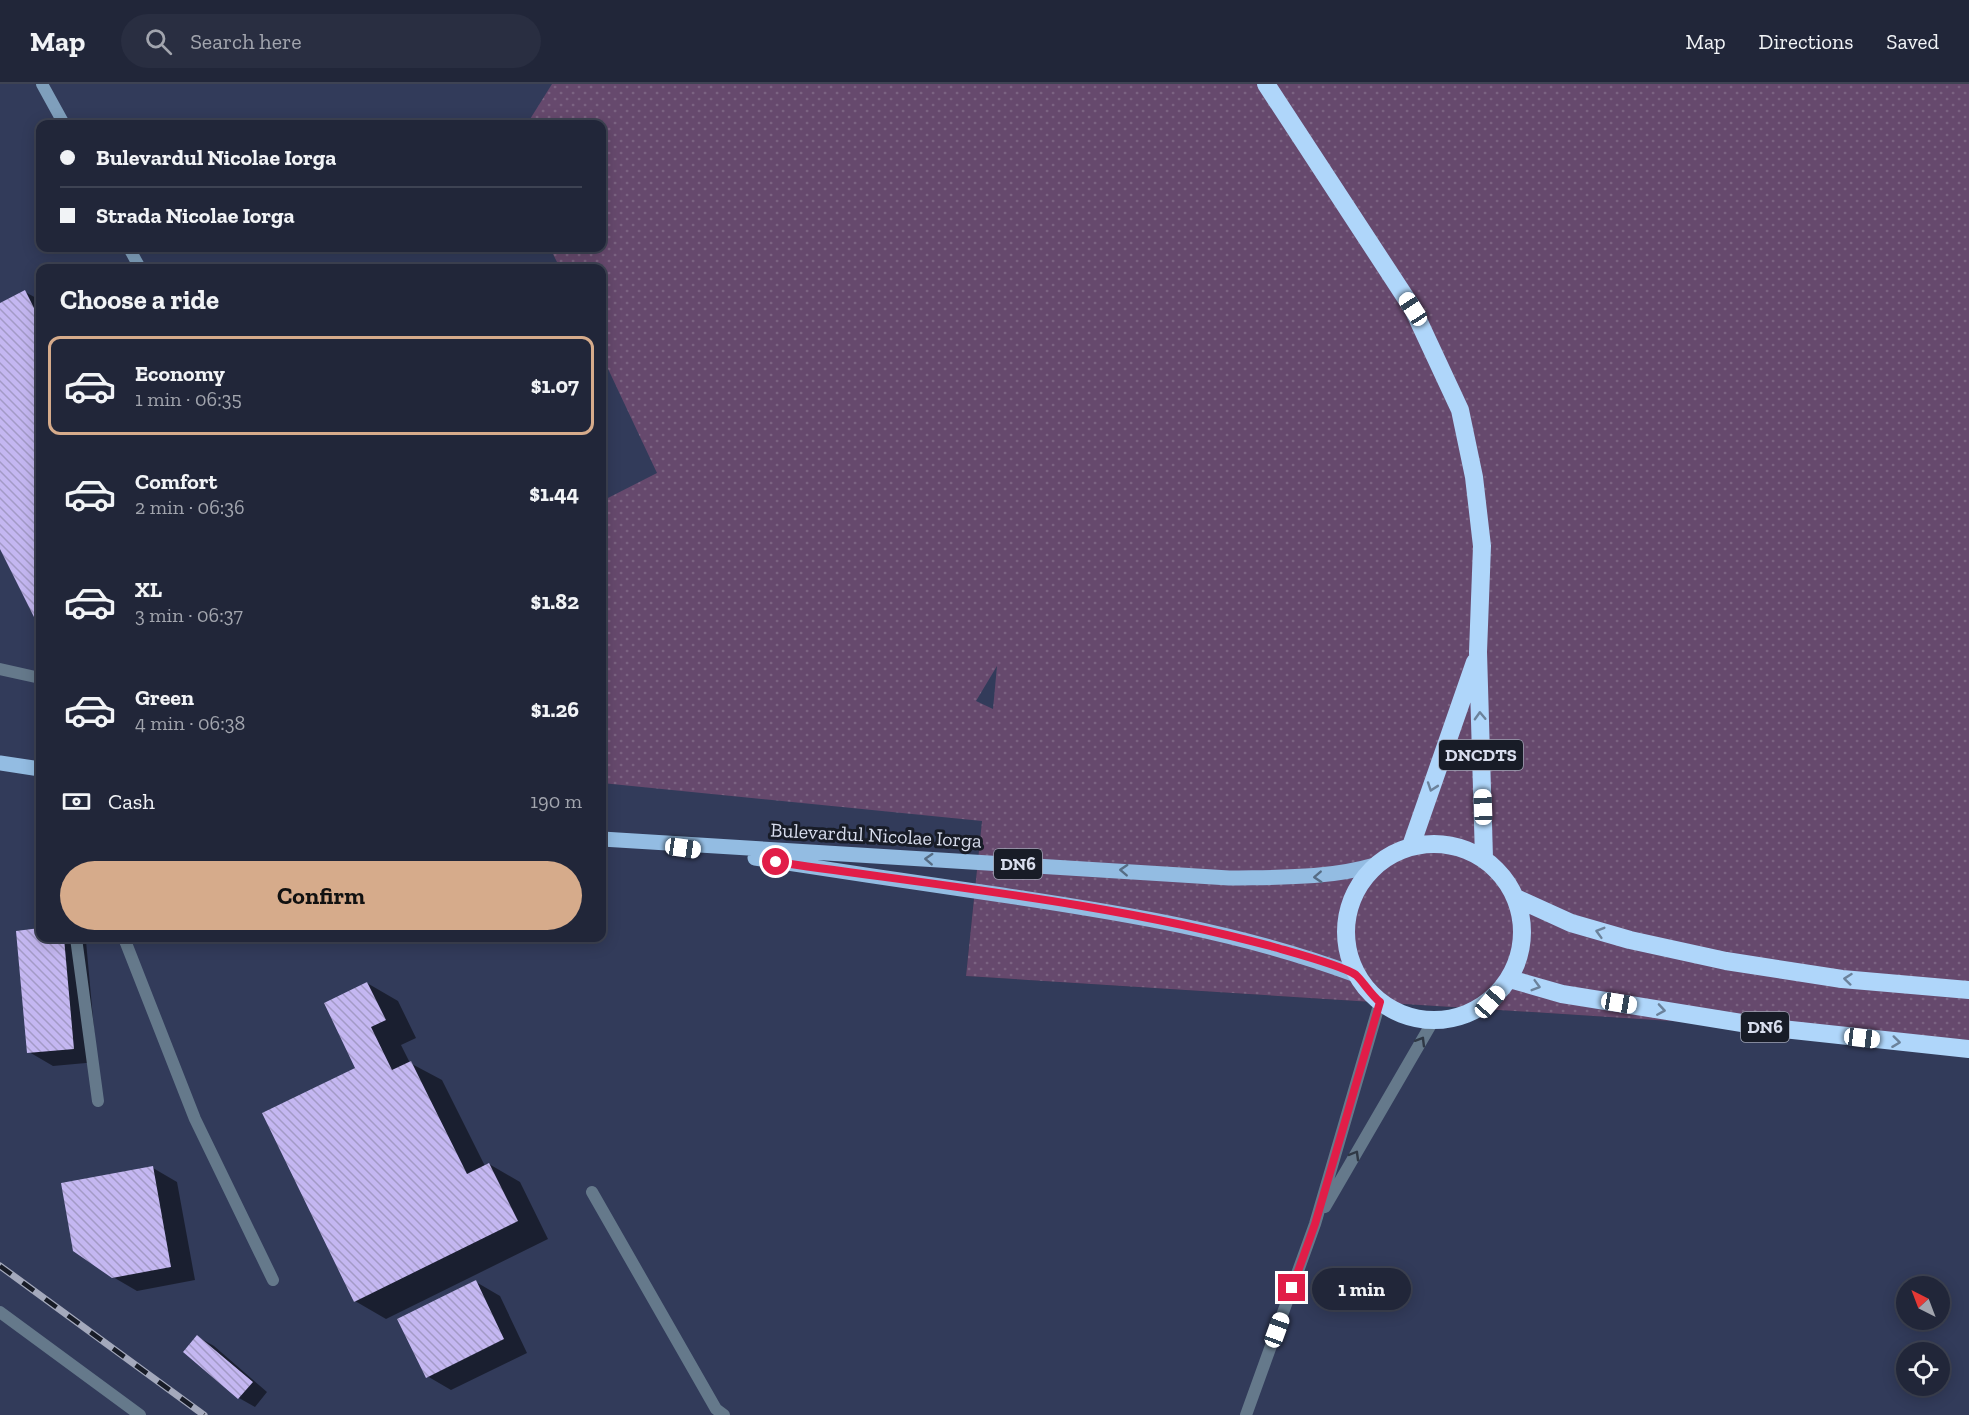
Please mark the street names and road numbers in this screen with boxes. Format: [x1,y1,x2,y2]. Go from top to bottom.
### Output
road number: DNCDTS [1439,740,1523,770]
street label: Bulevardul Nicolae Iorga [770,817,983,853]
road number: DN6 [994,849,1042,879]
road number: DN6 [1741,1012,1789,1042]

